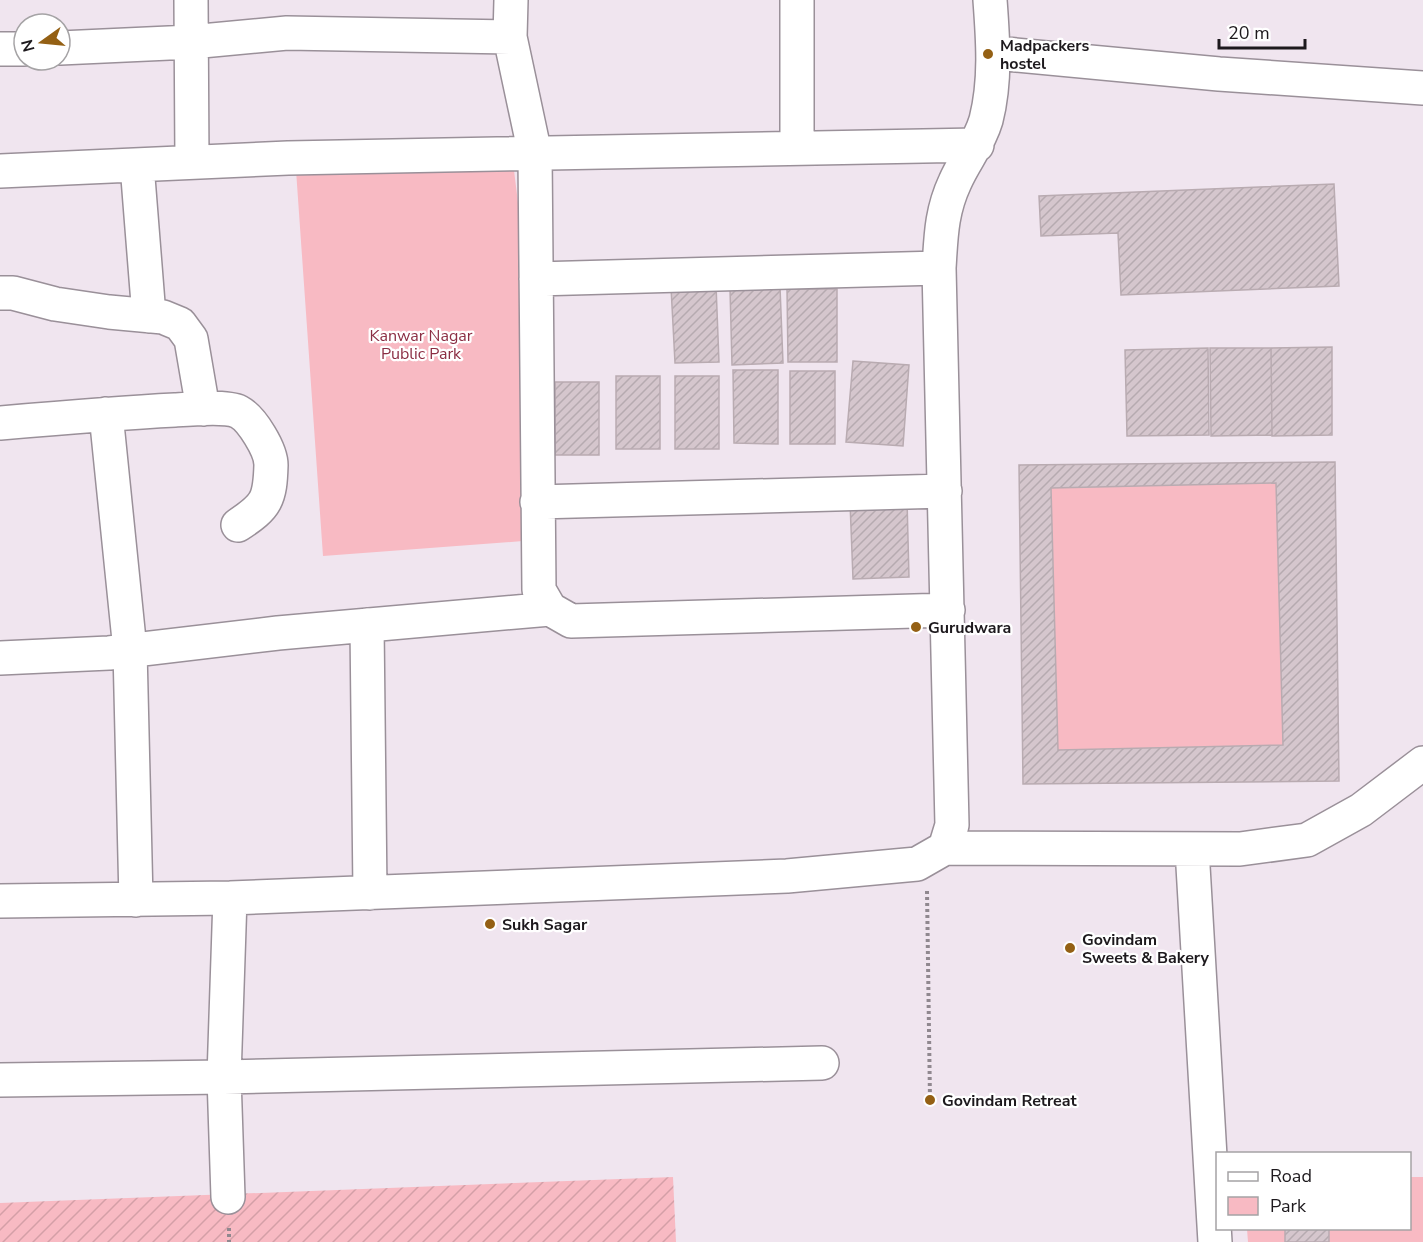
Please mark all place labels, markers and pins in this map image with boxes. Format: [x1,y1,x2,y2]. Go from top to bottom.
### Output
place label: Madpackers hostel [1000,35,1089,75]
marker: Madpackers hostel [981,47,995,61]
place label: Gurudwara [928,617,1011,639]
marker: Gurudwara [909,620,923,634]
place label: Sukh Sagar [502,914,588,936]
marker: Sukh Sagar [483,917,497,931]
place label: Govindam Sweets & Bakery [1082,929,1210,969]
marker: Govindam Sweets & Bakery [1063,941,1077,955]
place label: Govindam Retreat [942,1090,1078,1112]
marker: Govindam Retreat [923,1093,937,1107]

